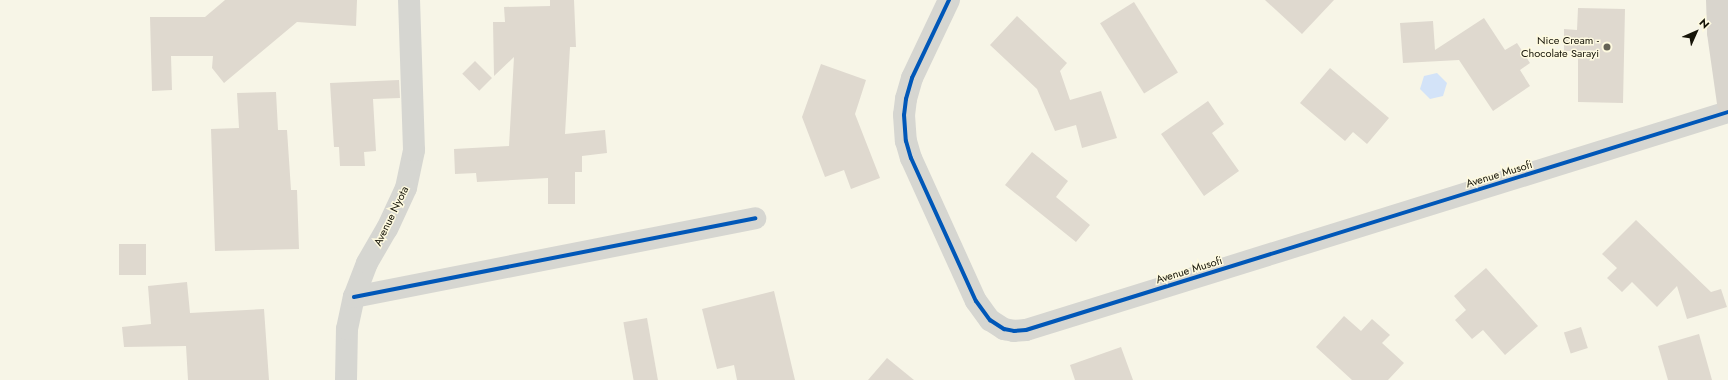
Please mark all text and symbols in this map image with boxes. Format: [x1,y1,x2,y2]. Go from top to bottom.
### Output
north arrow [1676,12,1716,52]
text: N [1696,15,1713,32]
place label: Nice Cream - Chocolate Sarayi [1521,34,1599,60]
marker: Nice Cream - Chocolate Sarayi [1602,42,1612,52]
street label: Avenue Musofi [1464,158,1534,190]
street label: Avenue Nyota [371,184,411,248]
street label: Avenue Musofi [1154,254,1224,286]

